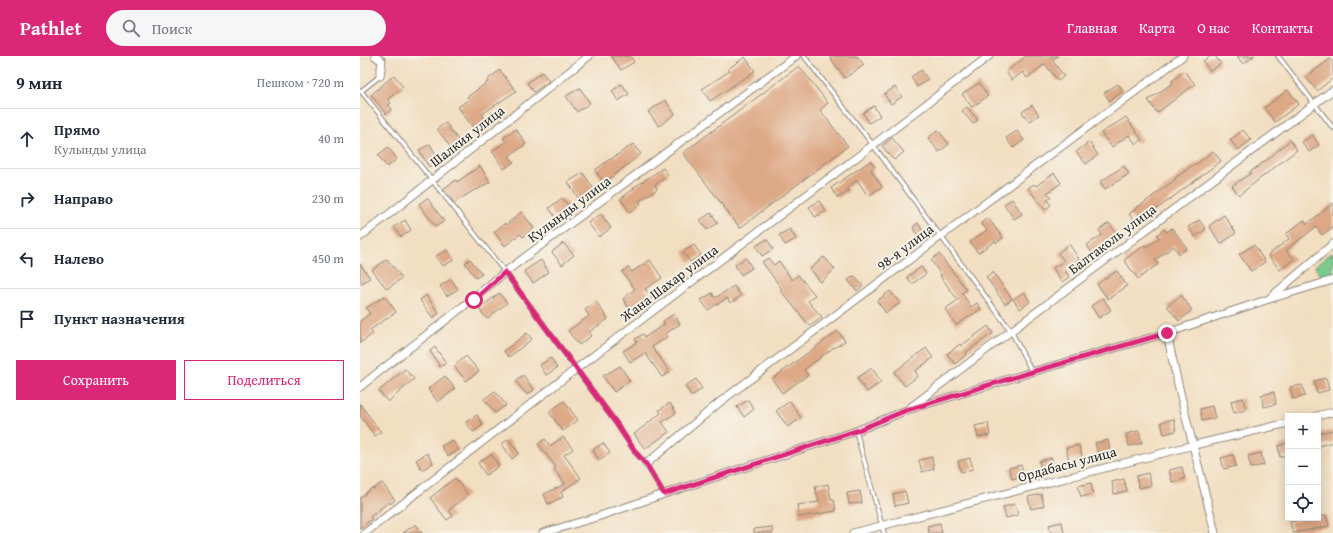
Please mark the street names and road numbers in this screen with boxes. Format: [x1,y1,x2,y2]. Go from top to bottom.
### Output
street label: Шалкия улица [425,100,509,171]
street label: Кулынды улица [523,171,615,247]
street label: Балтаколь улица [1064,199,1160,279]
street label: 98-я улица [873,219,938,275]
street label: Жана Шахар улица [615,239,722,327]
street label: Ордабасы улица [1016,441,1119,487]

